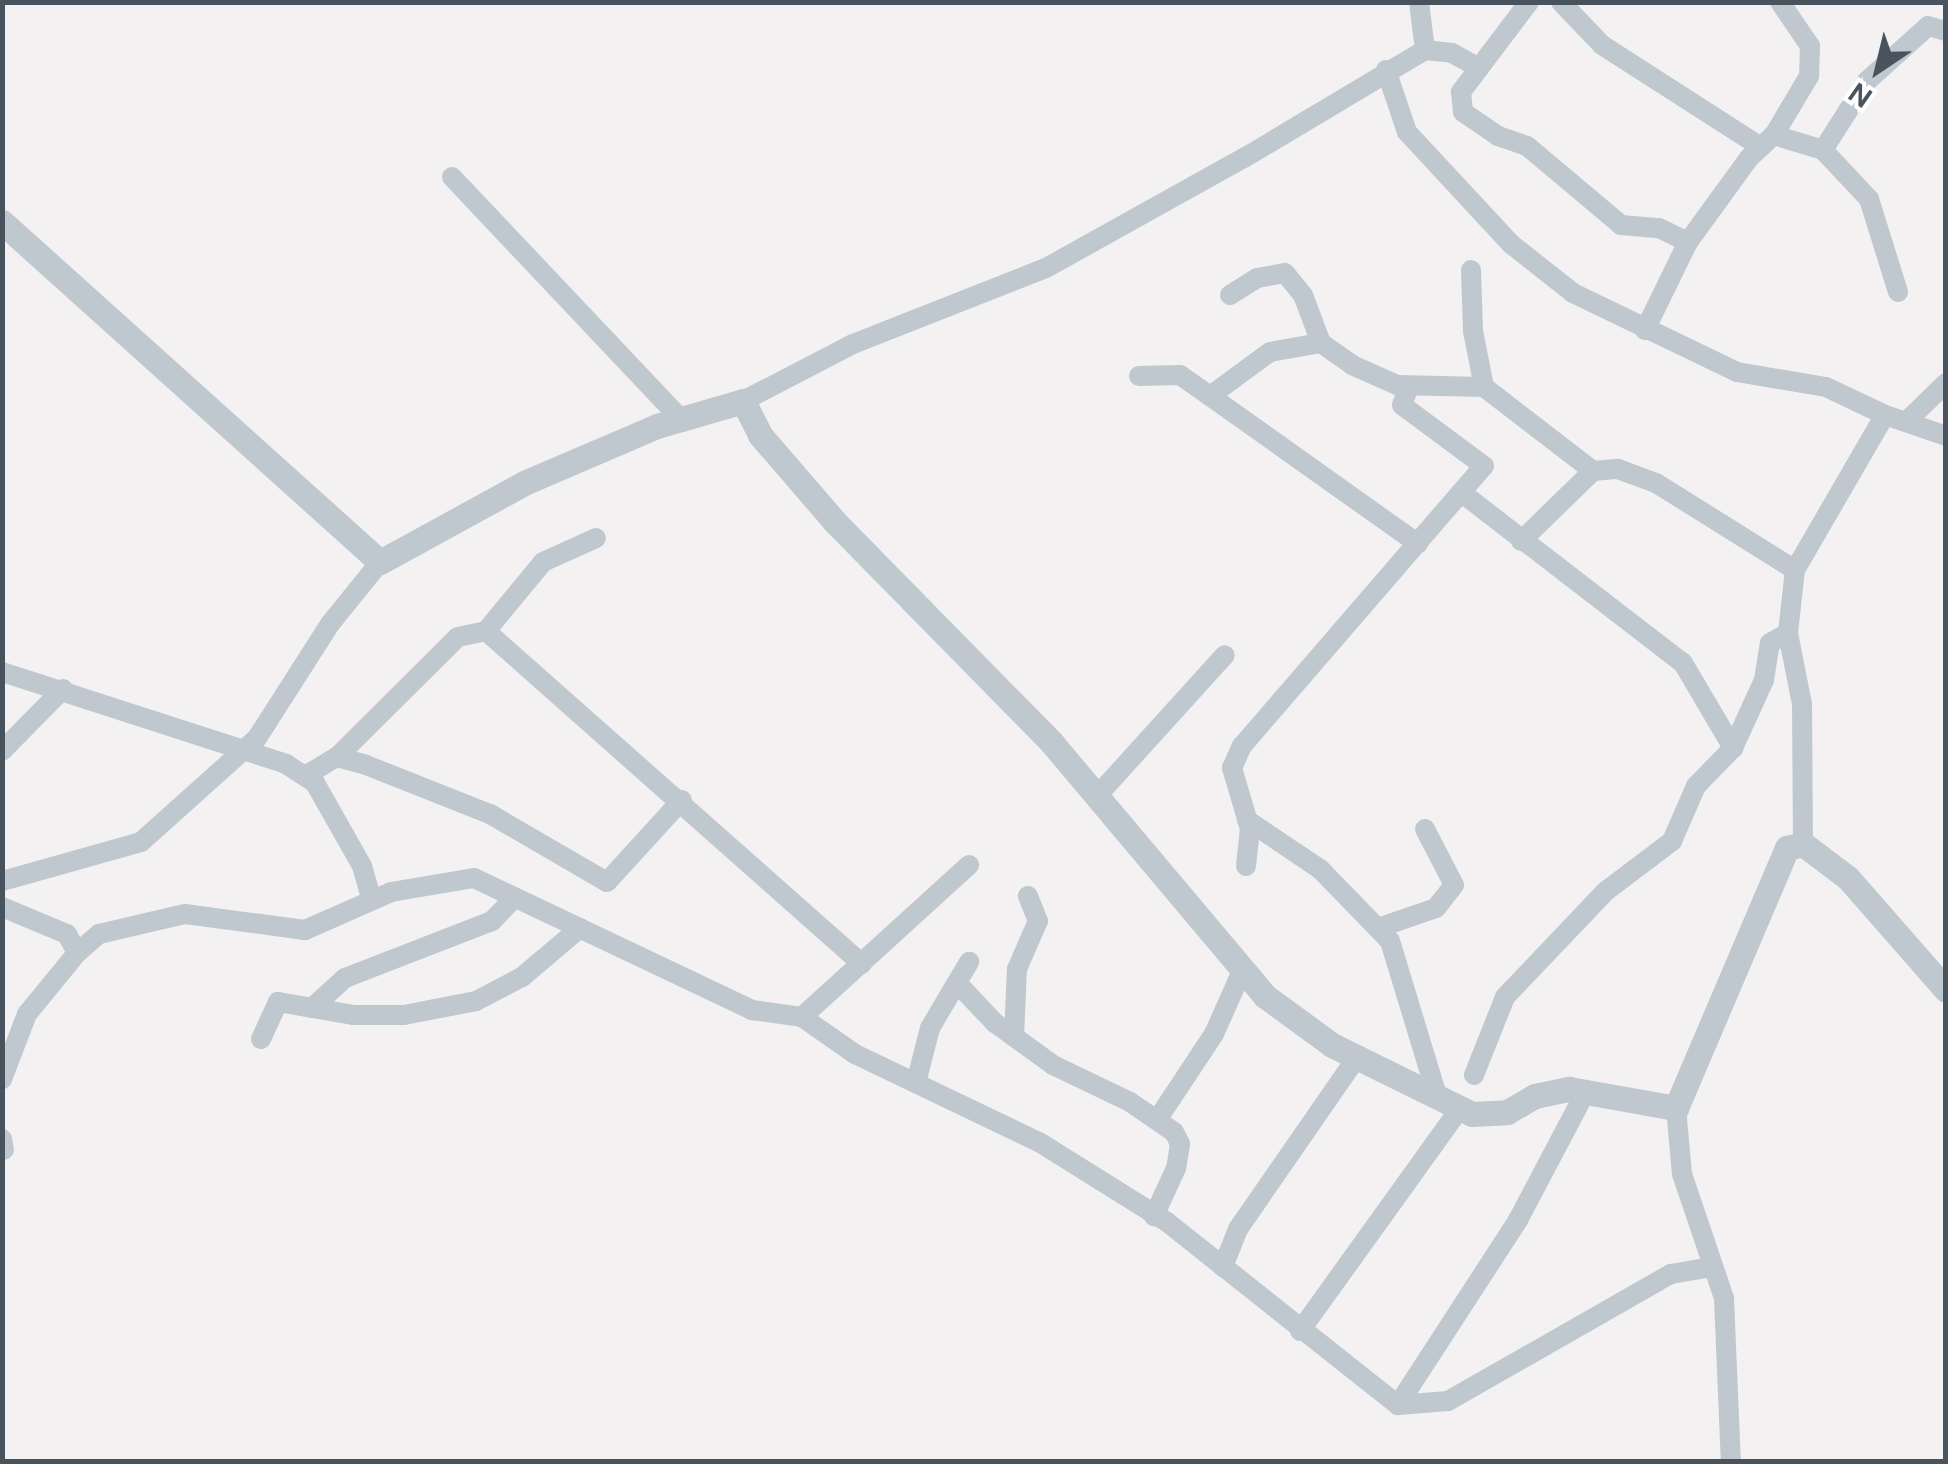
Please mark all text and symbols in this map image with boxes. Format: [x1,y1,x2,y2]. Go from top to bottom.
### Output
north arrow [1828,20,1928,120]
text: N [1842,74,1879,116]

